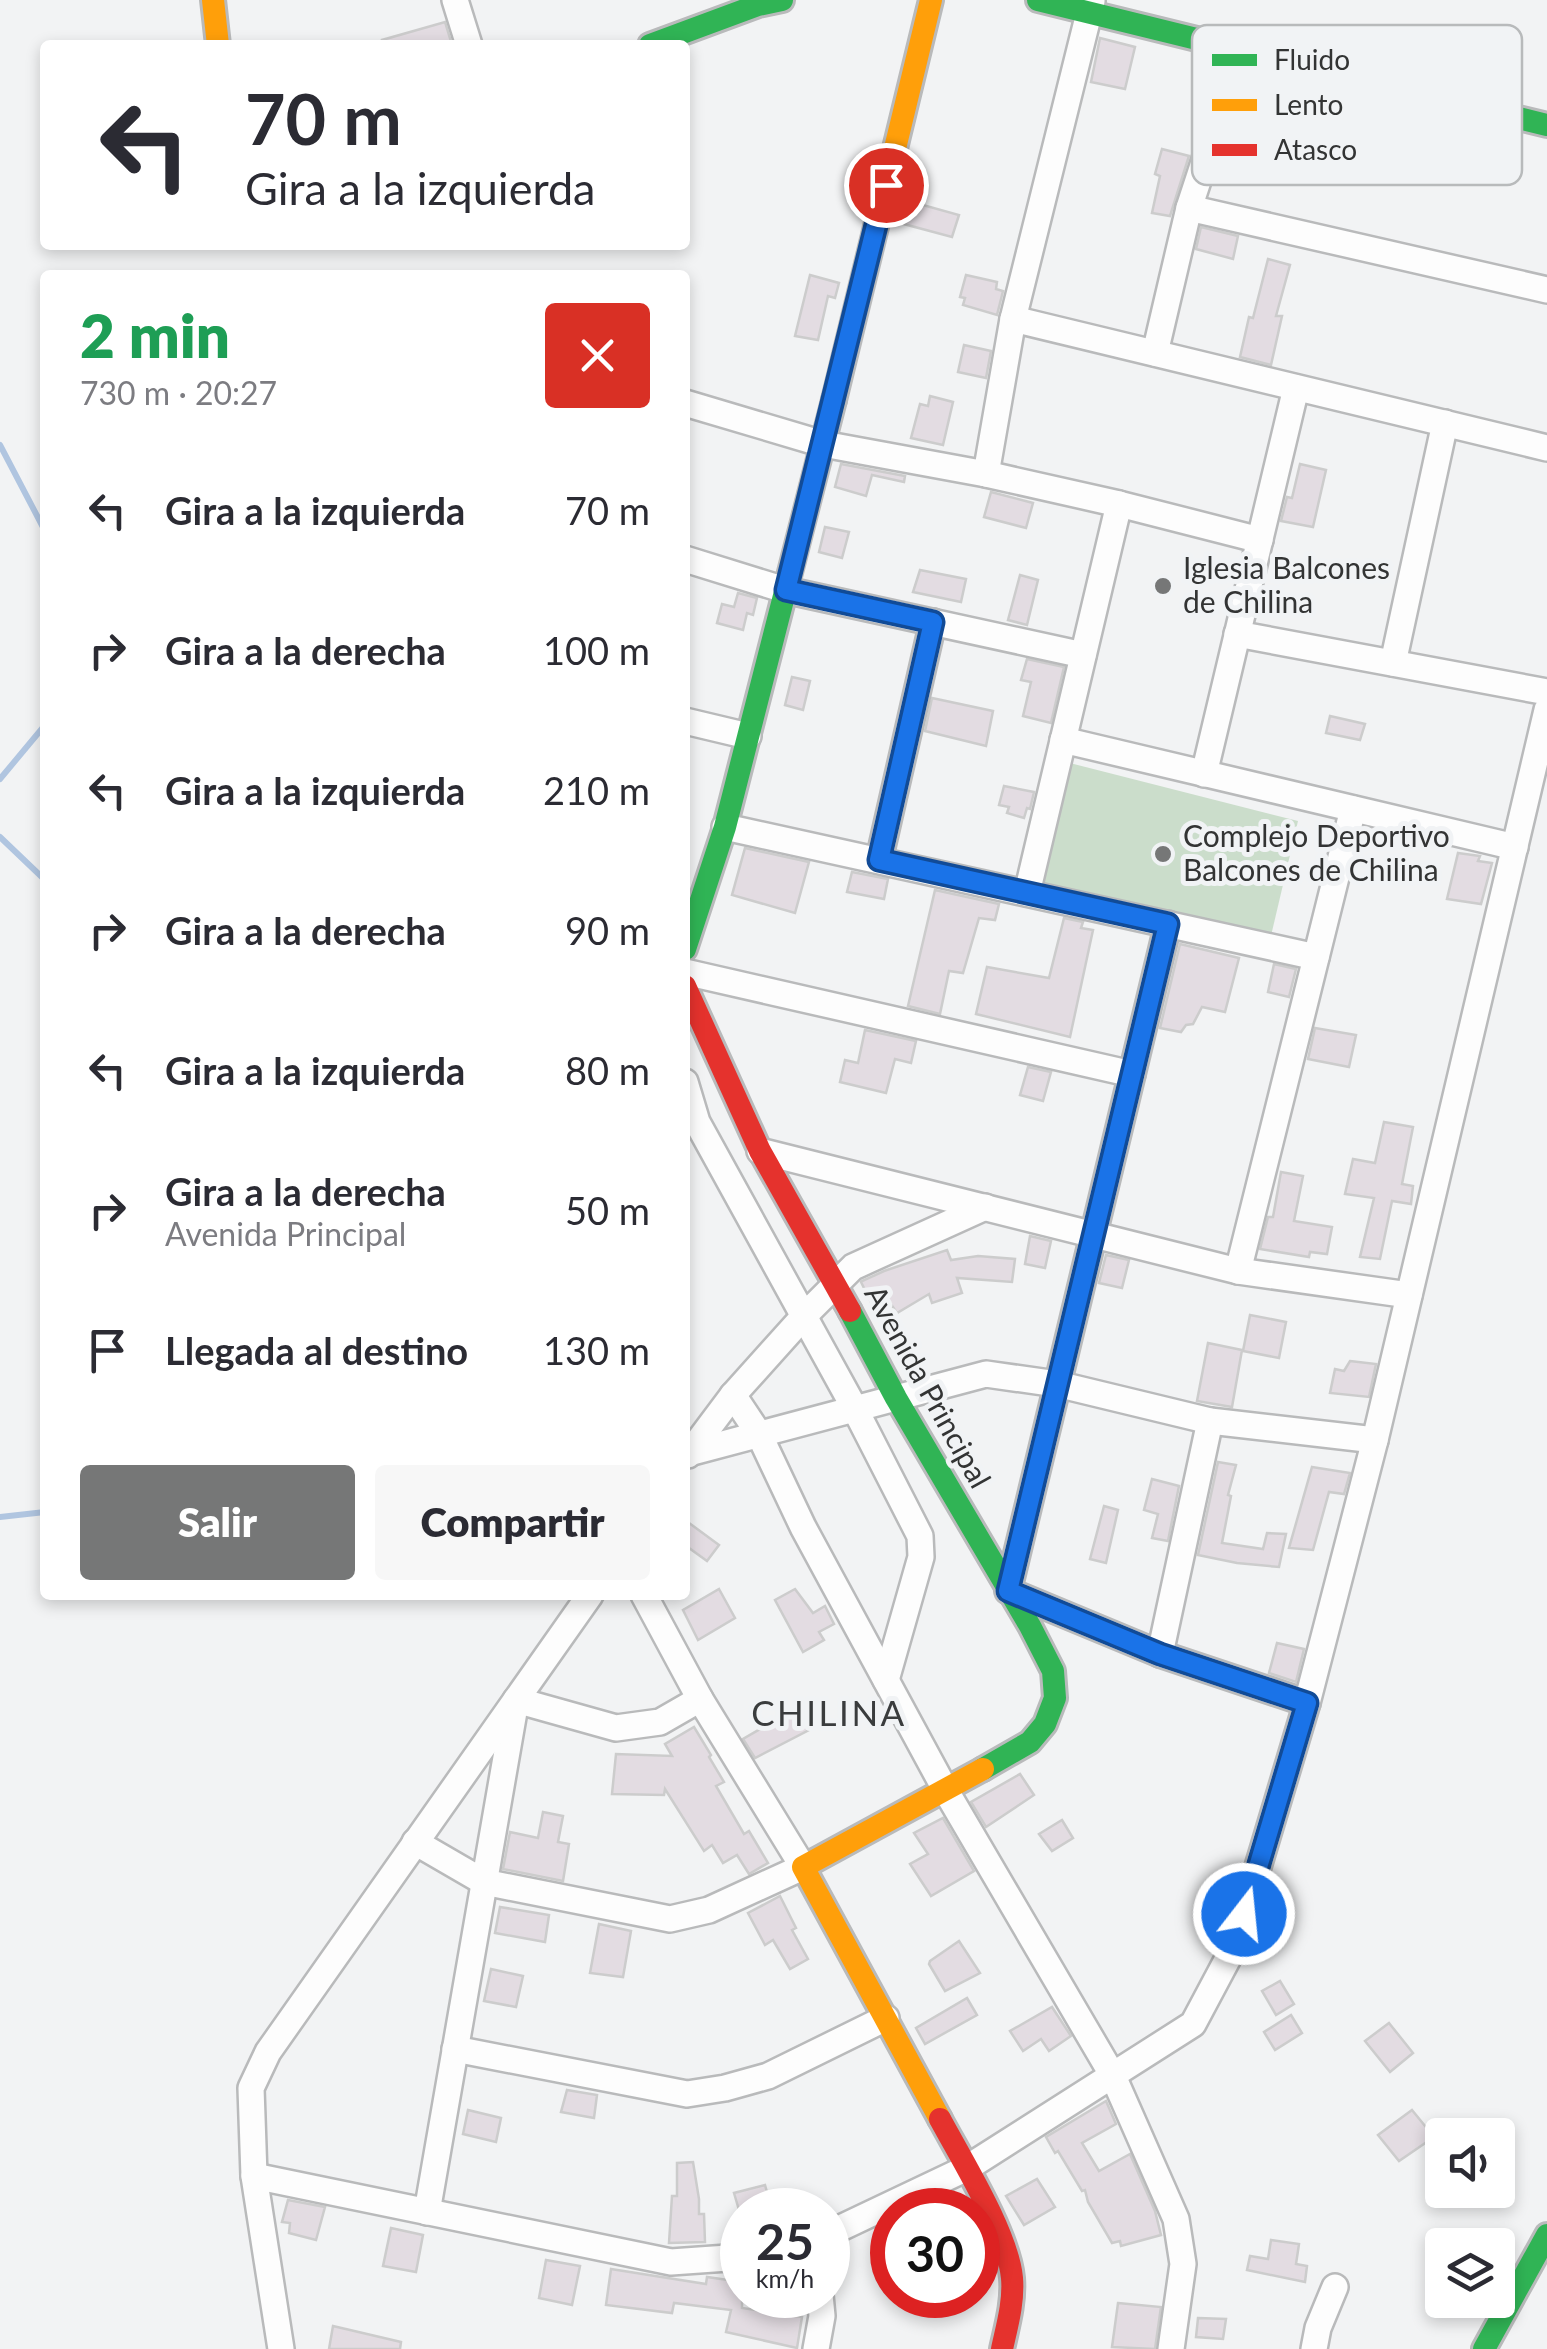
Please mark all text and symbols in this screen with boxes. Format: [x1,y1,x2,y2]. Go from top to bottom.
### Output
legend [1192,25,1522,185]
text: Fluido [1274,42,1350,76]
text: 70 m [245,76,402,160]
icon: left [80,80,210,210]
text: Lento [1274,87,1343,121]
text: Atasco [1274,132,1357,166]
pin [844,143,929,228]
icon: arrive [859,158,914,213]
text: Gira a la izquierda [245,161,595,215]
text: 2 min [80,299,230,371]
button: close [545,303,650,408]
text: 730 m · 20:27 [80,373,277,412]
icon: left [80,483,135,538]
text: Gira a la izquierda [165,487,465,533]
text: 70 m [565,487,650,533]
place label: Iglesia Balcones de Chilina [1183,549,1390,619]
marker: Iglesia Balcones de Chilina [1152,575,1174,597]
icon: right [80,623,135,678]
text: Gira a la derecha [165,627,446,673]
text: 100 m [543,627,650,673]
icon: left [80,763,135,818]
text: Gira a la izquierda [165,767,465,813]
text: 210 m [543,767,650,813]
place label: Complejo Deportivo Balcones de Chilina [1183,817,1450,887]
marker: Complejo Deportivo Balcones de Chilina [1152,843,1174,865]
icon: right [80,903,135,958]
text: Gira a la derecha [165,907,446,953]
text: 90 m [565,907,650,953]
icon: left [80,1043,135,1098]
text: Gira a la izquierda [165,1047,465,1093]
text: 80 m [565,1047,650,1093]
text: Gira a la derecha [165,1168,446,1214]
icon: right [80,1183,135,1238]
text: 50 m [565,1187,650,1233]
text: Avenida Principal [165,1214,406,1253]
street label: Avenida Principal [858,1278,999,1494]
icon: arrive [80,1323,135,1378]
text: Llegada al destino [165,1327,468,1373]
text: 130 m [543,1327,650,1373]
button: Salir [80,1465,355,1580]
button: Compartir [375,1465,650,1580]
district label: CHILINA [751,1691,907,1733]
position arrow [1192,1862,1296,1966]
map controls [1425,2118,1515,2318]
button: sound [1425,2118,1515,2208]
speed limit sign: 30 [870,2188,1000,2318]
text: 25 [756,2211,814,2271]
button: layers [1425,2228,1515,2318]
text: km/h [756,2263,814,2293]

